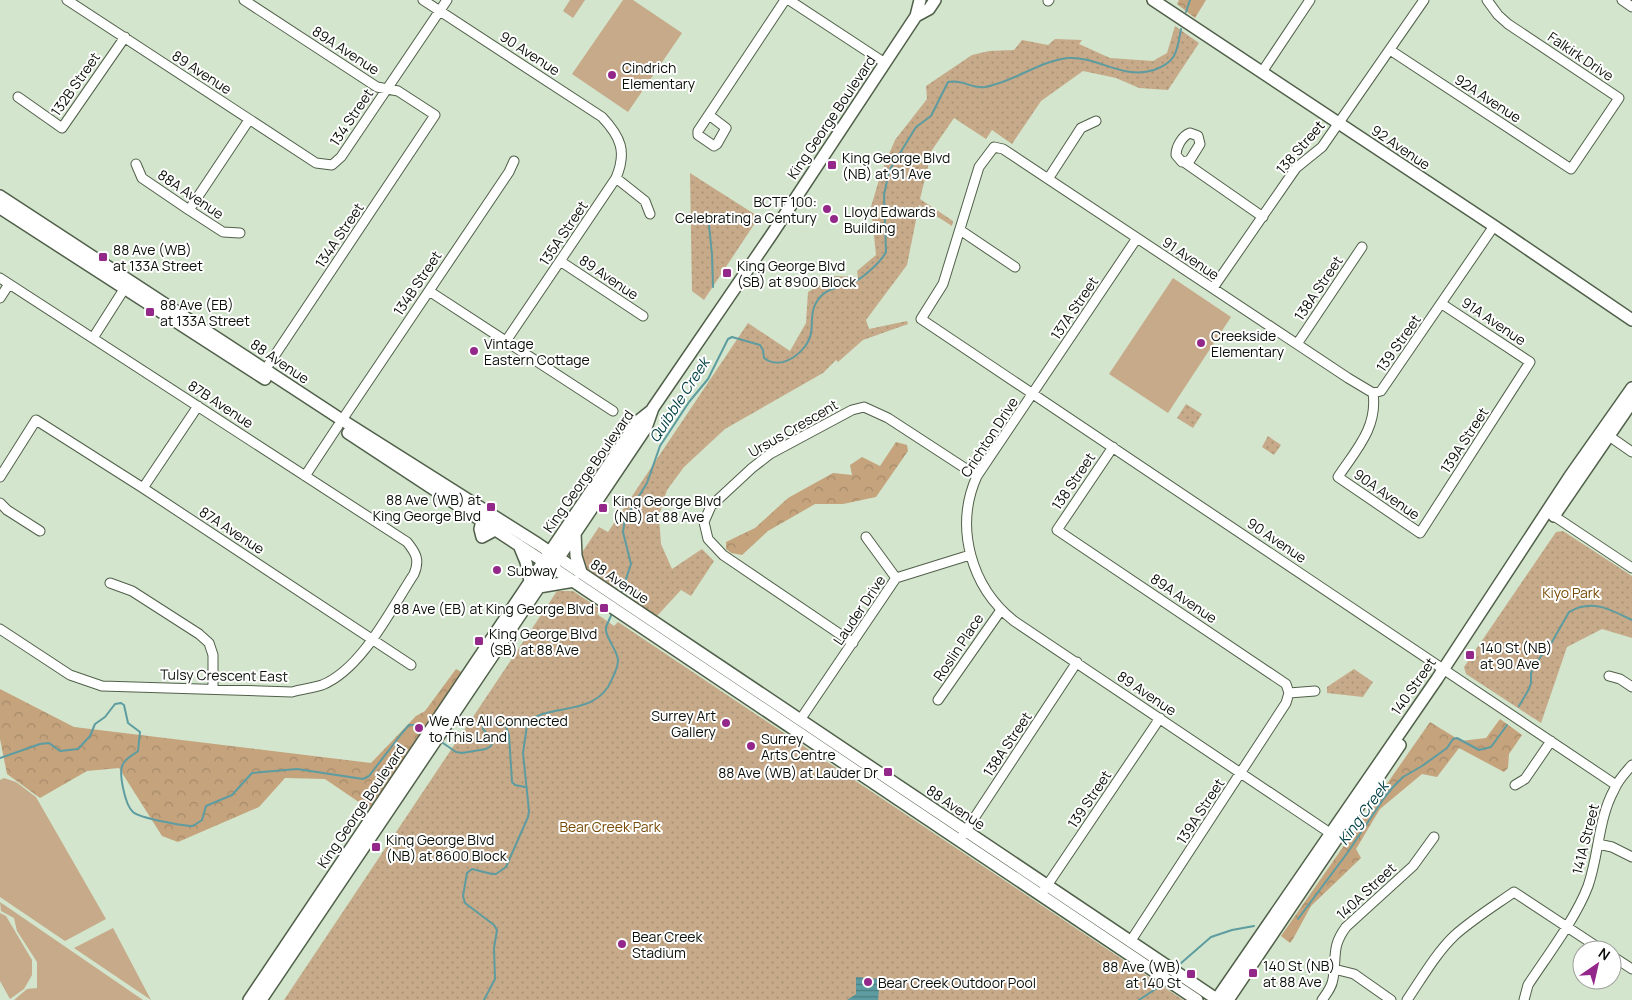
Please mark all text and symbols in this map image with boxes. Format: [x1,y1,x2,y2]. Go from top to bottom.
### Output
street label: 89A Avenue [309,21,383,79]
street label: 90 Avenue [496,27,564,79]
street label: Falkirk Drive [1544,27,1618,85]
street label: 89 Avenue [169,46,235,98]
street label: 132B Street [46,48,104,120]
street label: King George Boulevard [782,51,880,183]
place label: Cindrich Elementary [622,58,696,93]
marker: Cindrich Elementary [606,69,618,81]
street label: 92A Avenue [1451,69,1525,127]
street label: 134 Street [325,84,377,149]
street label: 138 Street [1271,116,1329,178]
street label: 92 Avenue [1368,120,1434,174]
place label: King George Blvd (NB) at 91 Ave [842,148,950,183]
marker: King George Blvd (NB) at 91 Ave [826,159,838,171]
street label: 88A Avenue [154,165,228,223]
place label: BCTF 100: Celebrating a Century [675,192,818,227]
street label: 135A Street [534,197,592,269]
street label: 134A Street [310,199,368,271]
place label: Lloyd Edwards Building [844,202,936,237]
marker: BCTF 100: Celebrating a Century [821,203,833,215]
marker: Lloyd Edwards Building [828,213,840,225]
street label: 91 Avenue [1159,232,1223,284]
place label: 88 Ave (WB) at 133A Street [113,240,203,275]
street label: 134B Street [388,247,446,319]
street label: 89 Avenue [576,250,642,304]
marker: 88 Ave (WB) at 133A Street [97,251,109,263]
street label: 138A Street [1289,252,1347,324]
place label: King George Blvd (SB) at 8900 Block [737,256,857,291]
marker: King George Blvd (SB) at 8900 Block [721,267,733,279]
street label: 137A Street [1046,272,1102,343]
street label: 91A Avenue [1458,293,1530,349]
place label: 88 Ave (EB) at 133A Street [160,295,250,330]
marker: 88 Ave (EB) at 133A Street [144,306,156,318]
street label: 139 Street [1371,310,1425,375]
place label: Creekside Elementary [1211,326,1285,361]
street label: 88 Avenue [247,334,313,388]
place label: Vintage Eastern Cottage [484,334,590,369]
marker: Creekside Elementary [1195,337,1207,349]
marker: Vintage Eastern Cottage [468,345,480,357]
water label: Quibble Creek [644,351,716,447]
street label: 87B Avenue [185,376,257,432]
street label: Crichton Drive [956,393,1022,481]
street label: Ursus Crescent [745,395,842,461]
street label: 139A Street [1436,403,1493,476]
street label: King George Boulevard [539,406,637,536]
street label: 138 Street [1047,448,1099,513]
street label: 90A Avenue [1350,464,1424,524]
place label: 88 Ave (WB) at King George Blvd [373,490,481,525]
place label: King George Blvd (NB) at 88 Ave [613,491,721,526]
marker: 88 Ave (WB) at King George Blvd [485,501,497,513]
street label: 87A Avenue [196,502,268,558]
marker: King George Blvd (NB) at 88 Ave [597,502,609,514]
street label: 90 Avenue [1244,513,1310,567]
street label: 88 Avenue [587,554,653,608]
place label: Subway [507,561,558,580]
marker: Subway [491,564,503,576]
street label: 89A Avenue [1147,569,1221,627]
street label: Lauder Drive [829,571,889,649]
park label: Kiyo Park [1542,583,1601,602]
place label: 88 Ave (EB) at King George Blvd [393,599,594,618]
marker: 88 Ave (EB) at King George Blvd [598,602,610,614]
street label: Roslin Place [929,610,987,684]
place label: King George Blvd (SB) at 88 Ave [489,624,597,659]
marker: King George Blvd (SB) at 88 Ave [473,635,485,647]
place label: 140 St (NB) at 90 Ave [1480,638,1552,673]
marker: 140 St (NB) at 90 Ave [1464,649,1476,661]
street label: 140 Street [1386,653,1440,719]
street label: Tulsy Crescent East [160,664,288,686]
street label: 89 Avenue [1114,666,1180,720]
place label: Surrey Art Gallery [651,706,717,741]
street label: 138A Street [978,708,1036,780]
place label: We Are All Connected to This Land [429,711,568,746]
marker: Surrey Art Gallery [720,717,732,729]
marker: We Are All Connected to This Land [413,722,425,734]
place label: Surrey Arts Centre [761,729,836,764]
street label: King George Boulevard [312,740,410,872]
marker: Surrey Arts Centre [745,740,757,752]
place label: 88 Ave (WB) at Lauder Dr [718,763,878,782]
marker: 88 Ave (WB) at Lauder Dr [882,766,894,778]
street label: 139 Street [1063,766,1115,832]
street label: 139A Street [1172,774,1229,847]
water label: King Creek [1333,775,1395,849]
street label: 88 Avenue [923,780,989,834]
street label: 141A Street [1567,801,1603,876]
park label: Bear Creek Park [559,817,662,836]
place label: King George Blvd (NB) at 8600 Block [386,830,508,865]
marker: King George Blvd (NB) at 8600 Block [370,841,382,853]
street label: 140A Street [1332,858,1400,924]
place label: Bear Creek Stadium [632,927,704,962]
marker: Bear Creek Stadium [616,938,628,950]
north arrow [1572,940,1622,990]
text: N [1595,943,1614,964]
place label: 140 St (NB) at 88 Ave [1263,956,1335,991]
place label: 88 Ave (WB) at 140 St [1102,957,1181,992]
marker: 140 St (NB) at 88 Ave [1247,967,1259,979]
marker: 88 Ave (WB) at 140 St [1185,968,1197,980]
place label: Bear Creek Outdoor Pool [878,973,1036,992]
marker: Bear Creek Outdoor Pool [862,976,874,988]

